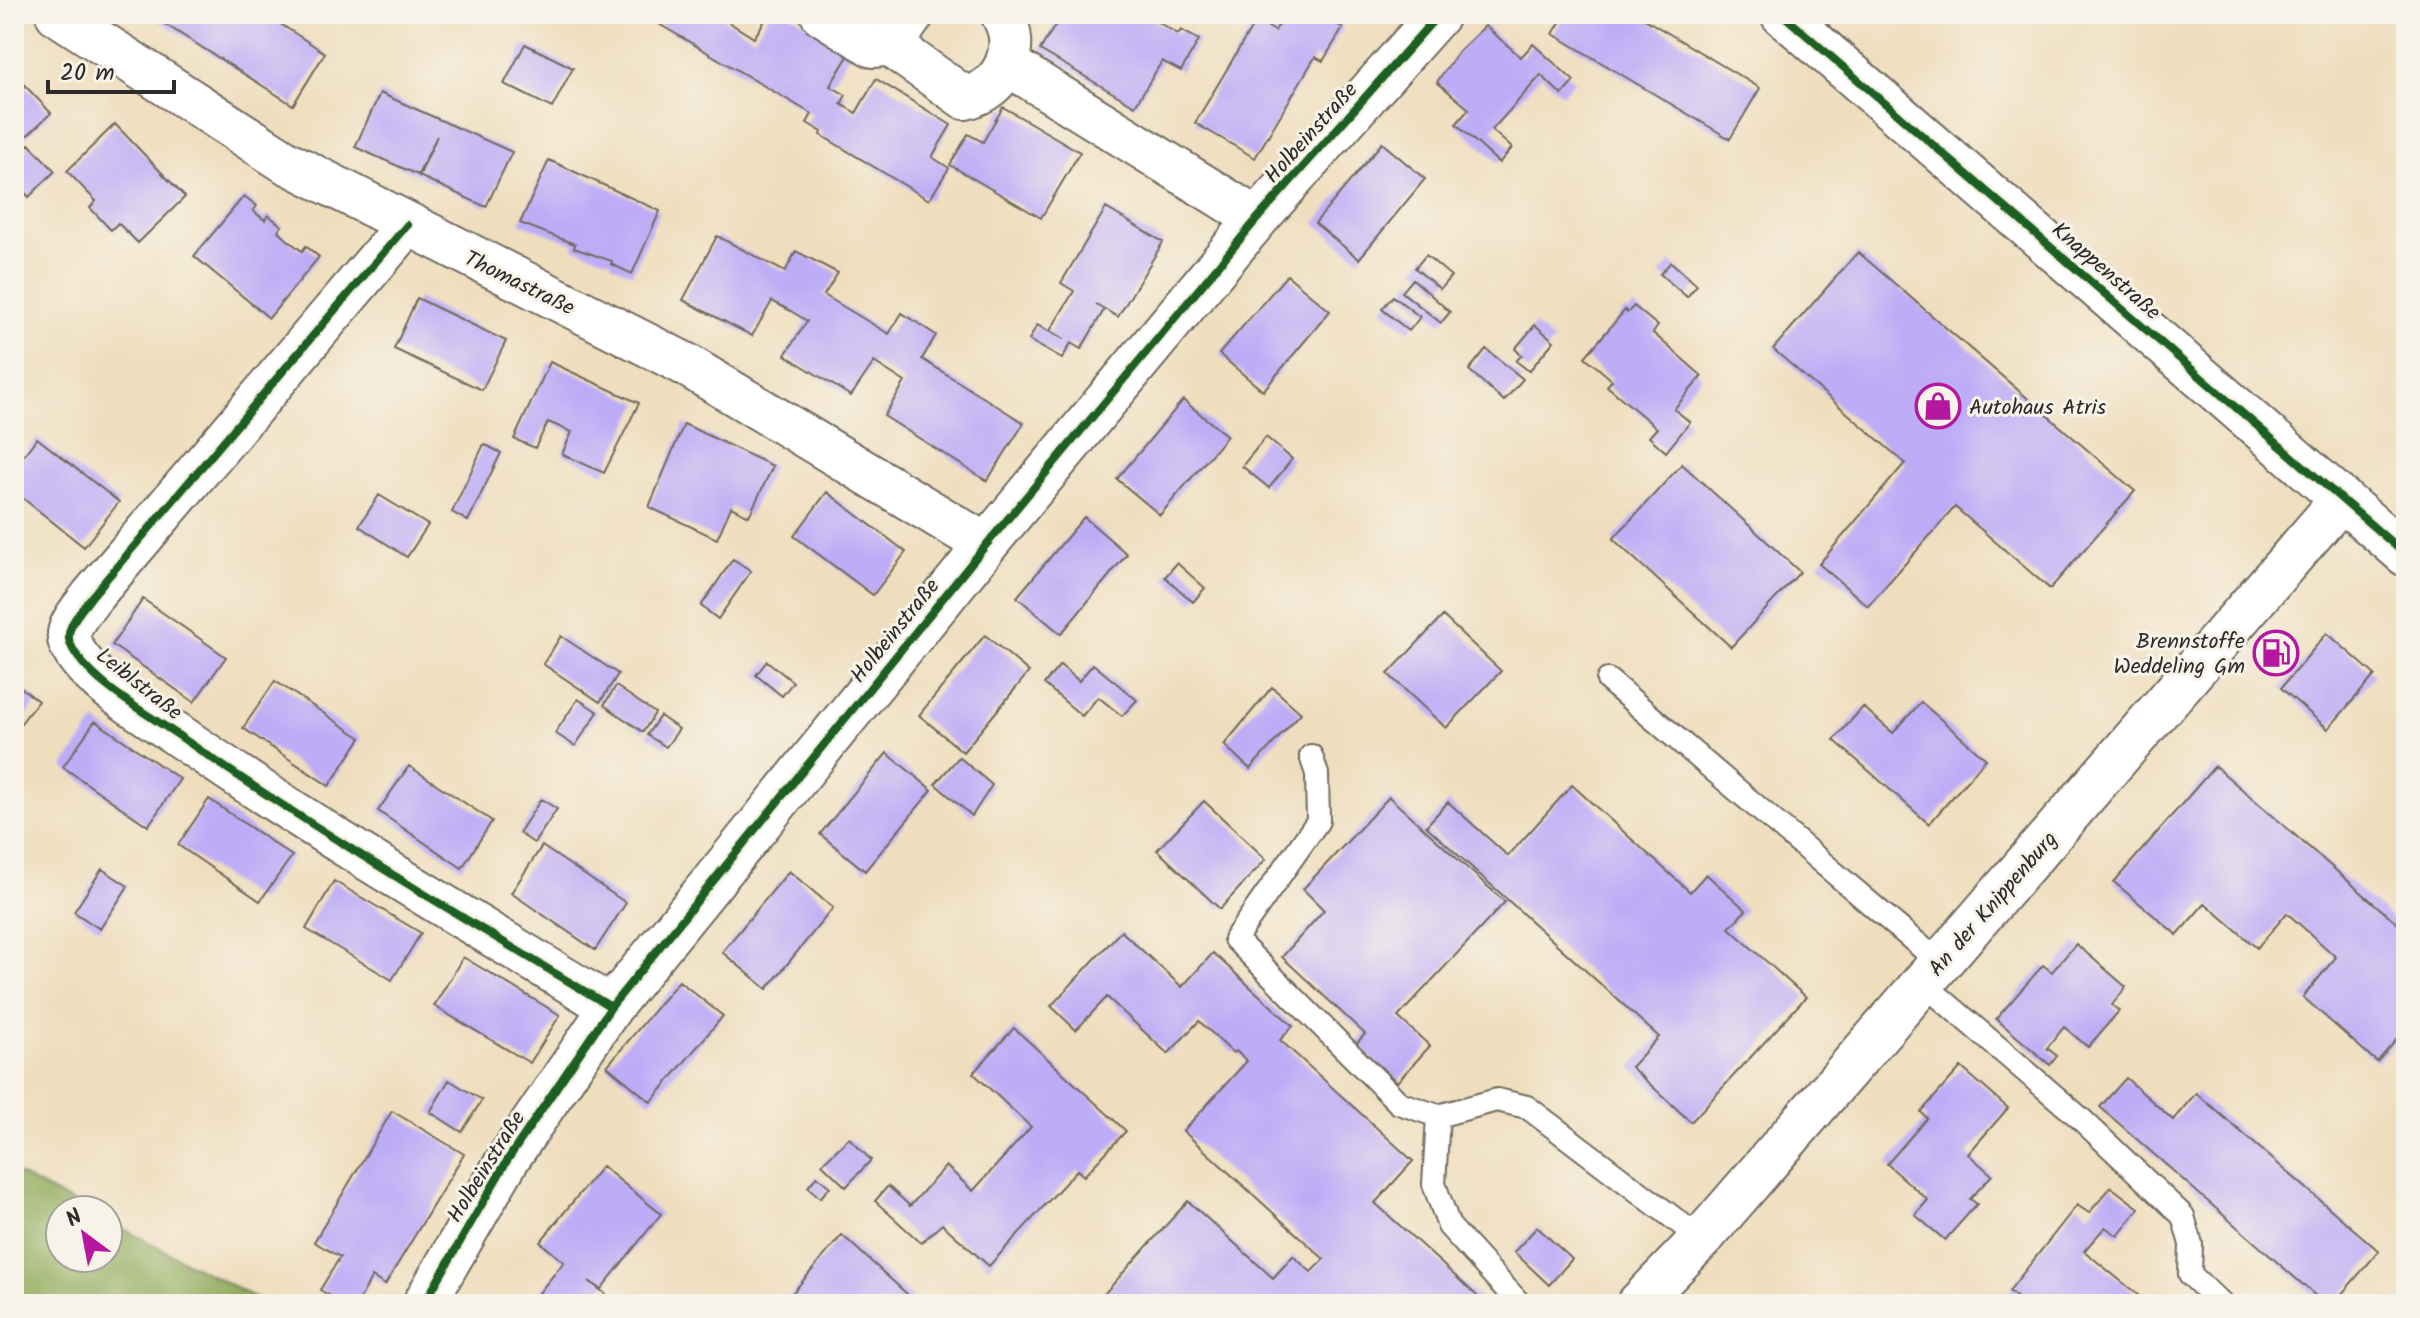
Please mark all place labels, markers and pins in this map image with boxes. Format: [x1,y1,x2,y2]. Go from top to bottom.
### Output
shop icon: Autohaus Atris [1914,382,1962,430]
place label: Autohaus Atris [1969,391,2107,426]
place label: Brennstoffe Weddeling Gm [2113,625,2245,685]
fuel station icon: Brennstoffe Weddeling Gm [2252,629,2300,677]

